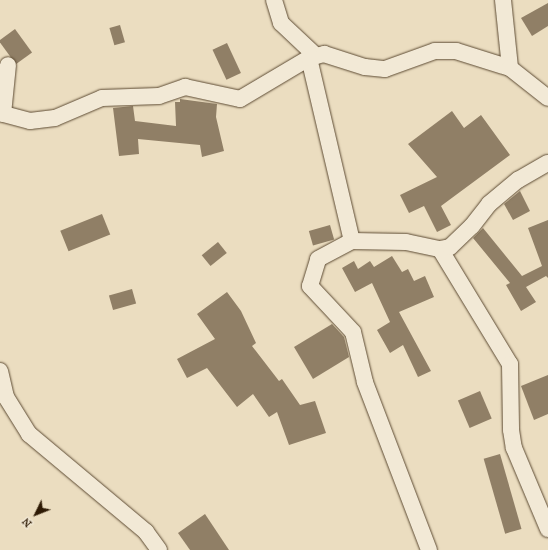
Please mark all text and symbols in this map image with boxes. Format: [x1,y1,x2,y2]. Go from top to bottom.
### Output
north arrow [16,494,56,534]
text: N [19,515,34,530]

